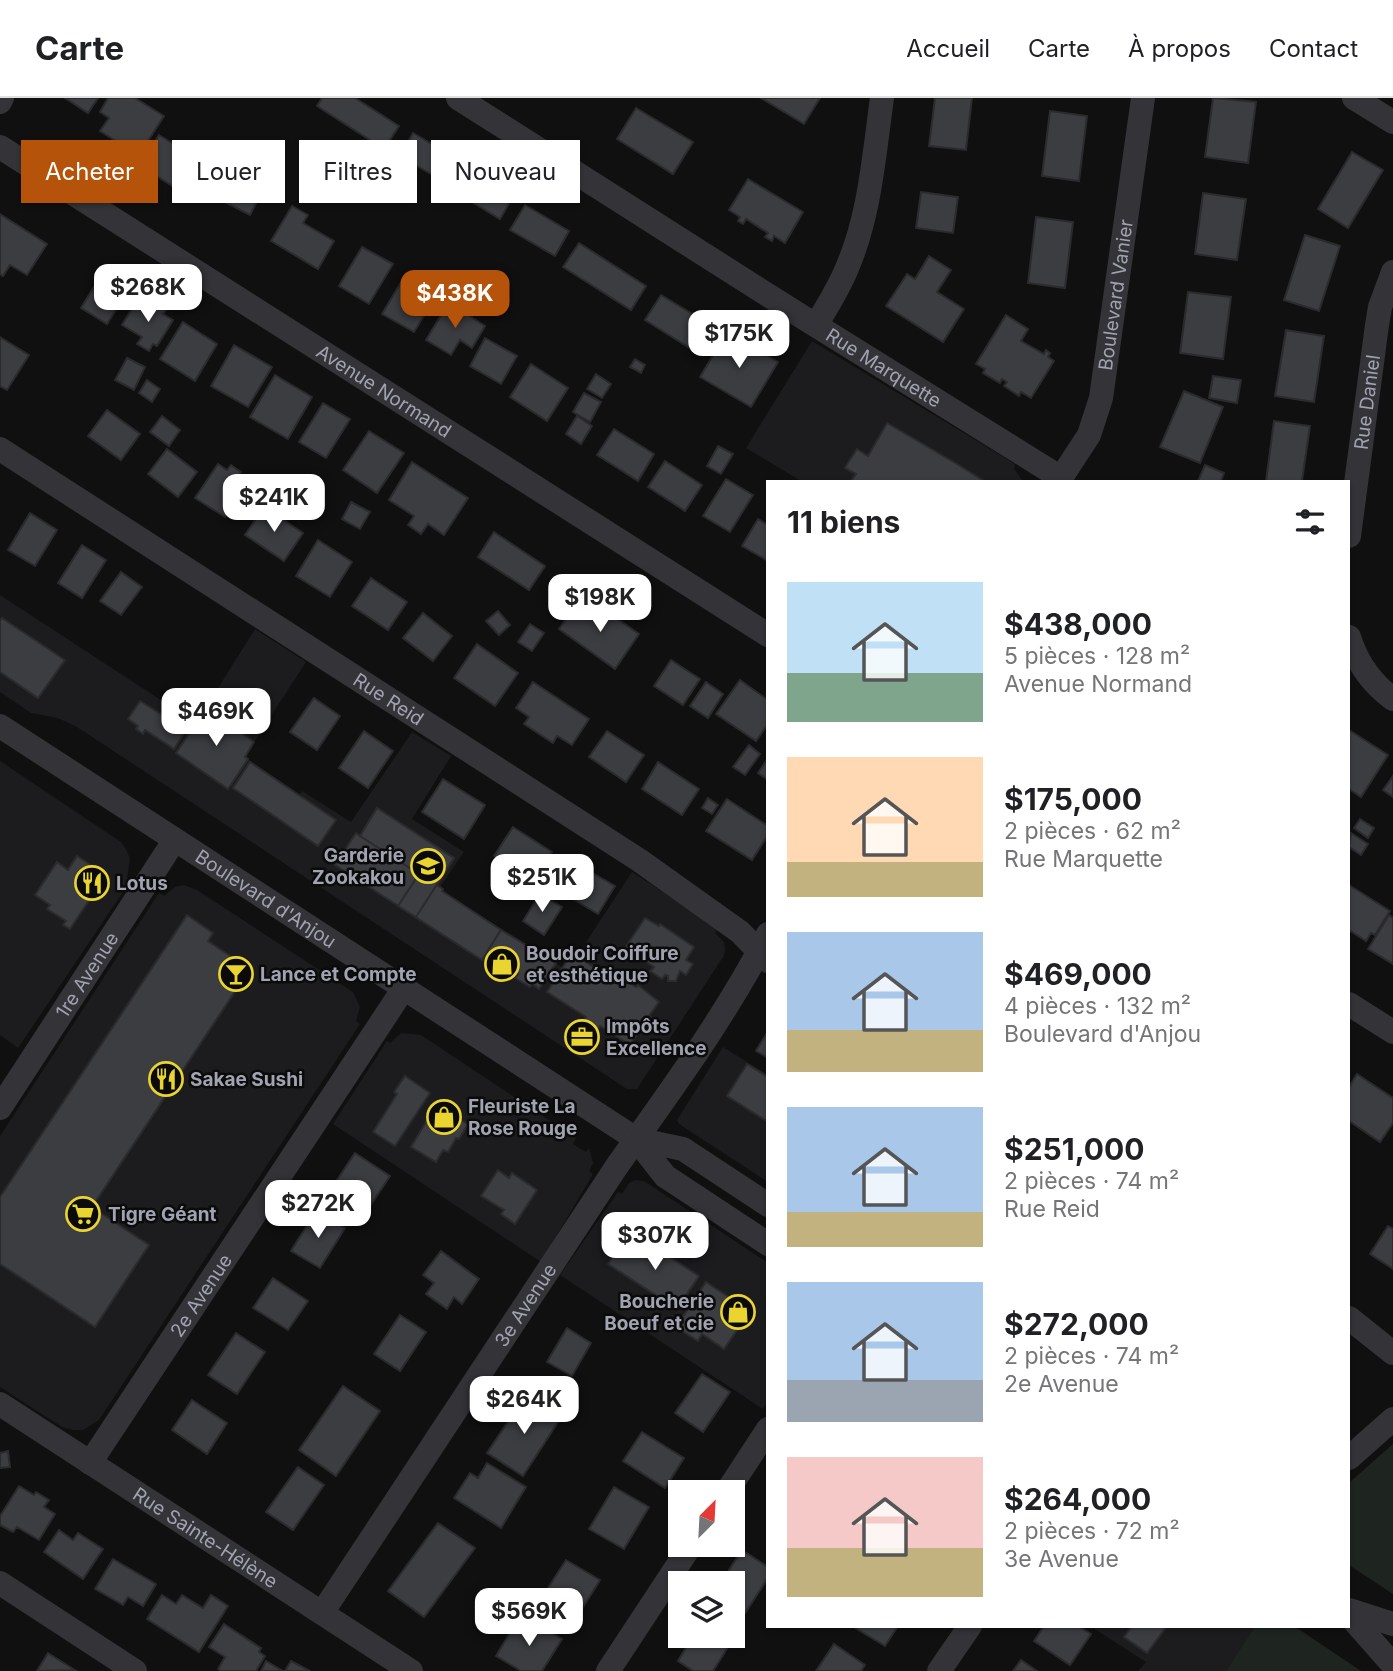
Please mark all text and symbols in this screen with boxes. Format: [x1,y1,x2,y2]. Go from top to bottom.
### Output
text: Carte [35,28,124,68]
text: Accueil [906,34,990,63]
text: Carte [1028,34,1090,63]
text: À propos [1128,34,1231,63]
text: Contact [1269,34,1358,63]
chip: Acheter [21,140,158,203]
chip: Louer [172,140,285,203]
chip: Filtres [299,140,417,203]
chip: Nouveau [431,140,580,203]
street label: Boulevard Vanier [1094,218,1138,372]
pin: $268K [99,264,197,324]
pin: $438K [406,271,504,330]
text: $268K [110,273,186,301]
text: $438K [417,279,493,307]
pin: $175K [690,310,788,370]
text: $175K [704,319,774,347]
street label: Rue Marquette [822,324,945,413]
street label: Avenue Normand [312,340,456,443]
street label: Rue Daniel [1350,353,1385,451]
pin: $241K [225,474,323,534]
text: $241K [239,483,309,511]
icon: filters [1291,503,1329,541]
text: 11 biens [787,504,900,540]
pin: $198K [551,574,649,634]
text: $198K [564,583,636,611]
text: $438,000 [1004,606,1152,642]
icon: home [843,610,927,694]
text: 5 pièces · 128 m² [1004,642,1190,670]
street label: Rue Reid [349,668,428,730]
text: Avenue Normand [1004,670,1192,698]
pin: $469K [167,688,265,748]
text: $469K [177,697,255,725]
text: $175,000 [1004,781,1142,817]
icon: home [843,785,927,869]
text: 2 pièces · 62 m² [1004,817,1181,845]
place label: Garderie Zookakou [312,844,404,889]
street label: Boulevard d'Anjou [191,845,340,953]
text: Rue Marquette [1004,845,1163,873]
school or university icon: Garderie Zookakou [409,847,447,885]
pin: $251K [493,854,591,914]
text: $251K [507,863,577,891]
restaurant icon: Lotus [73,864,111,902]
place label: Lotus [116,872,168,895]
street label: 1re Avenue [51,928,124,1022]
place label: Boudoir Coiffure et esthétique [526,942,679,987]
shop icon: Boudoir Coiffure et esthétique [483,945,521,983]
bar icon: Lance et Compte [217,955,255,993]
text: $469,000 [1004,956,1152,992]
icon: home [843,960,927,1044]
place label: Lance et Compte [260,963,417,986]
text: 4 pièces · 132 m² [1004,992,1191,1020]
place label: Impôts Excellence [606,1015,707,1060]
office icon: Impôts Excellence [563,1018,601,1056]
text: Boulevard d'Anjou [1004,1020,1201,1048]
restaurant icon: Sakae Sushi [147,1060,185,1098]
place label: Sakae Sushi [190,1068,303,1091]
place label: Fleuriste La Rose Rouge [468,1095,577,1140]
shop icon: Fleuriste La Rose Rouge [425,1098,463,1136]
text: $251,000 [1004,1131,1144,1167]
icon: home [843,1135,927,1219]
text: 2 pièces · 74 m² [1004,1167,1179,1195]
pin: $272K [269,1180,367,1240]
text: $272K [281,1189,355,1217]
supermarket icon: Tigre Géant [64,1195,102,1233]
text: Rue Reid [1004,1195,1100,1223]
place label: Tigre Géant [108,1203,217,1226]
pin: $307K [606,1212,704,1272]
text: $307K [618,1221,692,1249]
street label: 2e Avenue [166,1250,237,1341]
street label: 3e Avenue [490,1259,561,1351]
place label: Boucherie Boeuf et cie [604,1290,714,1335]
shop icon: Boucherie Boeuf et cie [719,1293,757,1331]
text: $272,000 [1004,1306,1149,1342]
icon: home [843,1310,927,1394]
text: 2 pièces · 74 m² [1004,1342,1179,1370]
text: 2e Avenue [1004,1370,1119,1398]
pin: $264K [475,1376,573,1436]
text: $264K [486,1385,562,1413]
north arrow [668,1480,746,1558]
map controls [668,1480,745,1648]
text: $264,000 [1004,1481,1151,1517]
street label: Rue Sainte-Hélène [129,1483,282,1593]
icon: home [843,1485,927,1569]
text: 2 pièces · 72 m² [1004,1517,1180,1545]
text: 3e Avenue [1004,1545,1119,1573]
button: layers [668,1571,745,1648]
pin: $569K [480,1588,578,1648]
text: $569K [491,1597,567,1625]

